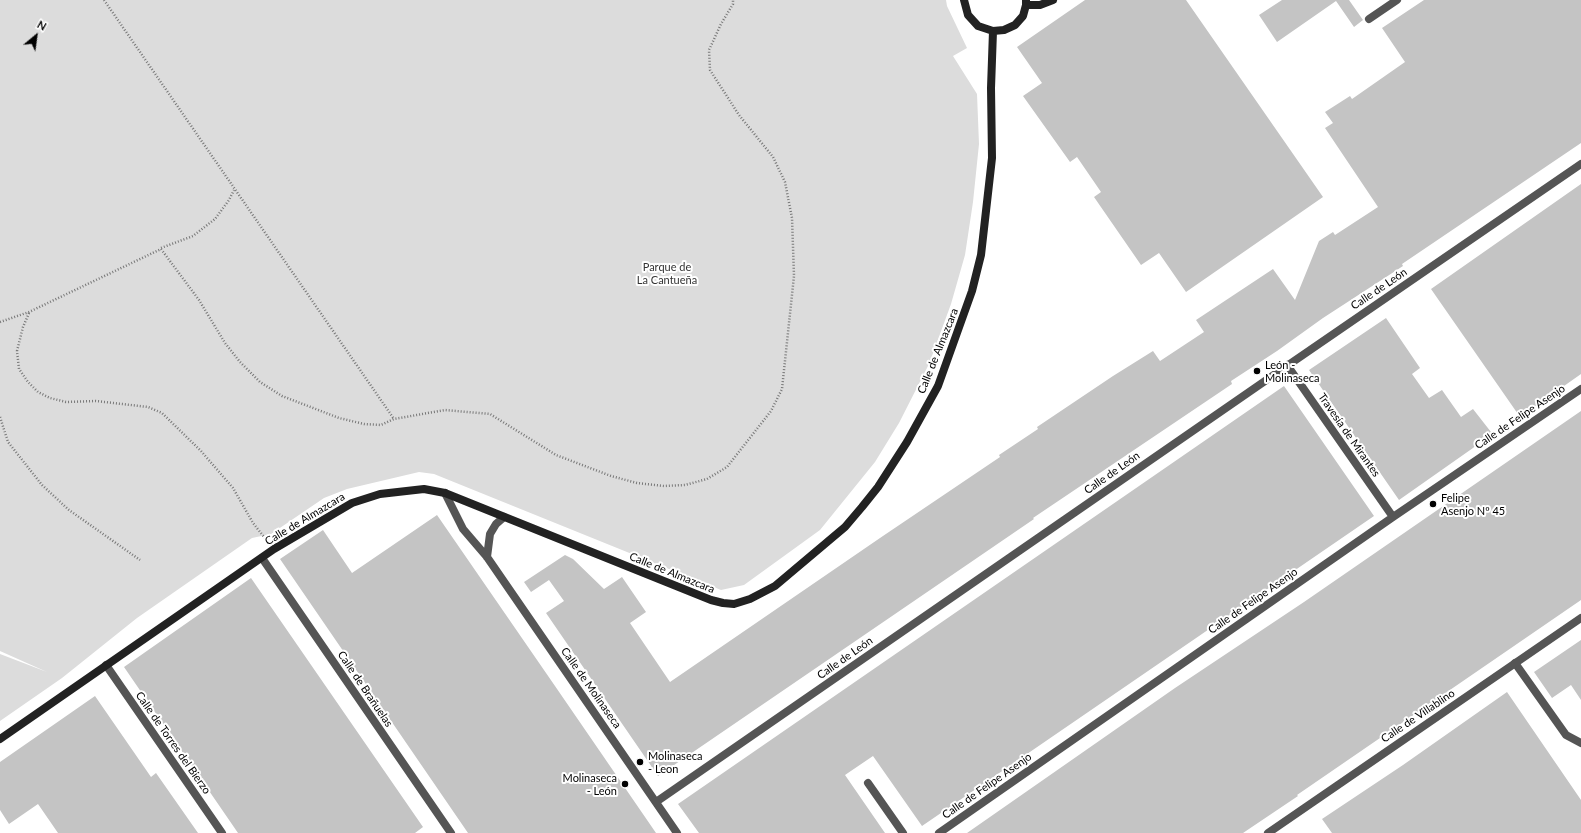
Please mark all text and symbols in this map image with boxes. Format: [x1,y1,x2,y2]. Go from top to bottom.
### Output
north arrow [16,16,56,56]
text: N [35,17,49,33]
park label: Parque de La Cantueña [637,260,697,286]
street label: Calle de León [1348,265,1410,313]
street label: Calle de Almazcara [915,306,961,396]
place label: León - Molinaseca [1265,358,1319,384]
marker: León - Molinaseca [1252,366,1262,376]
street label: Calle de Felipe Asenjo [1472,382,1568,452]
street label: Travesía de Mirantes [1315,391,1383,479]
street label: Calle de León [1082,449,1142,497]
street label: Calle de Almazcara [263,490,347,548]
place label: Felipe Asenjo Nº 45 [1441,491,1505,517]
marker: Felipe Asenjo Nº 45 [1428,499,1438,509]
street label: Calle de Almazcara [627,550,717,596]
street label: Calle de Felipe Asenjo [1206,565,1300,637]
street label: Calle de León [815,634,875,682]
street label: Calle de Molinaseca [558,645,624,731]
street label: Calle de Brañuelas [335,649,395,729]
street label: Calle de Villablino [1379,687,1457,745]
street label: Calle de Torres del Bierzo [133,689,213,797]
place label: Molinaseca - Leon [648,749,702,775]
street label: Calle de Felipe Asenjo [940,750,1034,822]
marker: Molinaseca - Leon [635,757,645,767]
place label: Molinaseca - León [563,771,617,797]
marker: Molinaseca - León [620,779,630,789]

